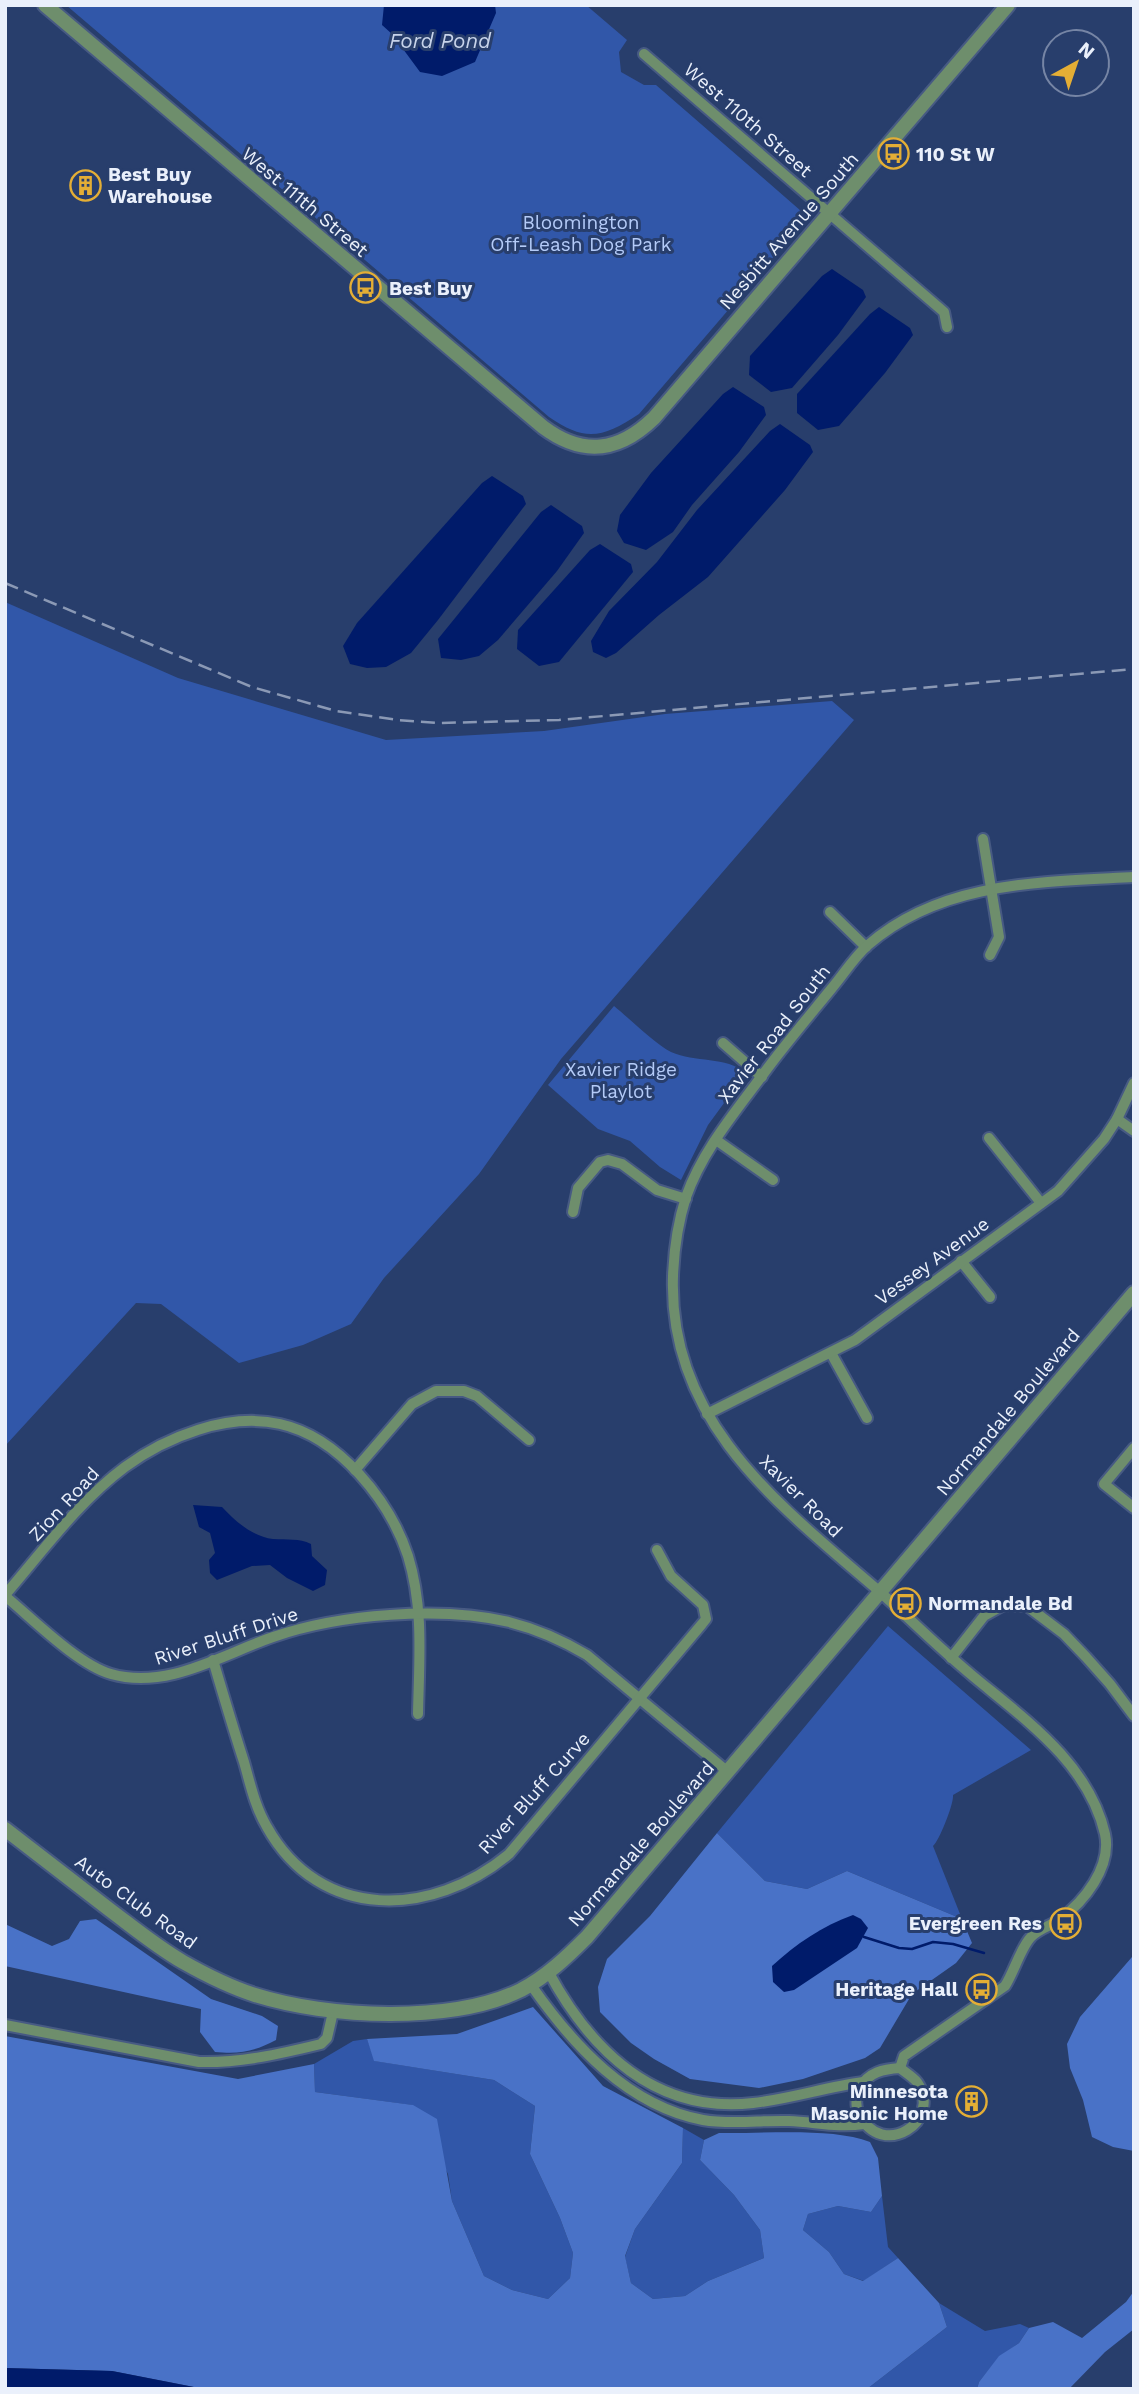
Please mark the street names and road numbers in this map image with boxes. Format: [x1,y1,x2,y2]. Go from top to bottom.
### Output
street label: West 110th Street [679,58,817,182]
street label: West 111th Street [237,142,373,262]
street label: Nesbitt Avenue South [714,148,864,314]
street label: Xavier Road South [713,960,835,1108]
street label: Vessey Avenue [871,1212,993,1310]
street label: Normandale Boulevard [931,1324,1085,1500]
street label: Xavier Road [755,1450,847,1542]
street label: Zion Road [24,1462,104,1546]
street label: River Bluff Drive [151,1602,301,1670]
street label: River Bluff Curve [473,1727,595,1859]
street label: Normandale Boulevard [563,1757,719,1931]
street label: Auto Club Road [70,1850,202,1954]

